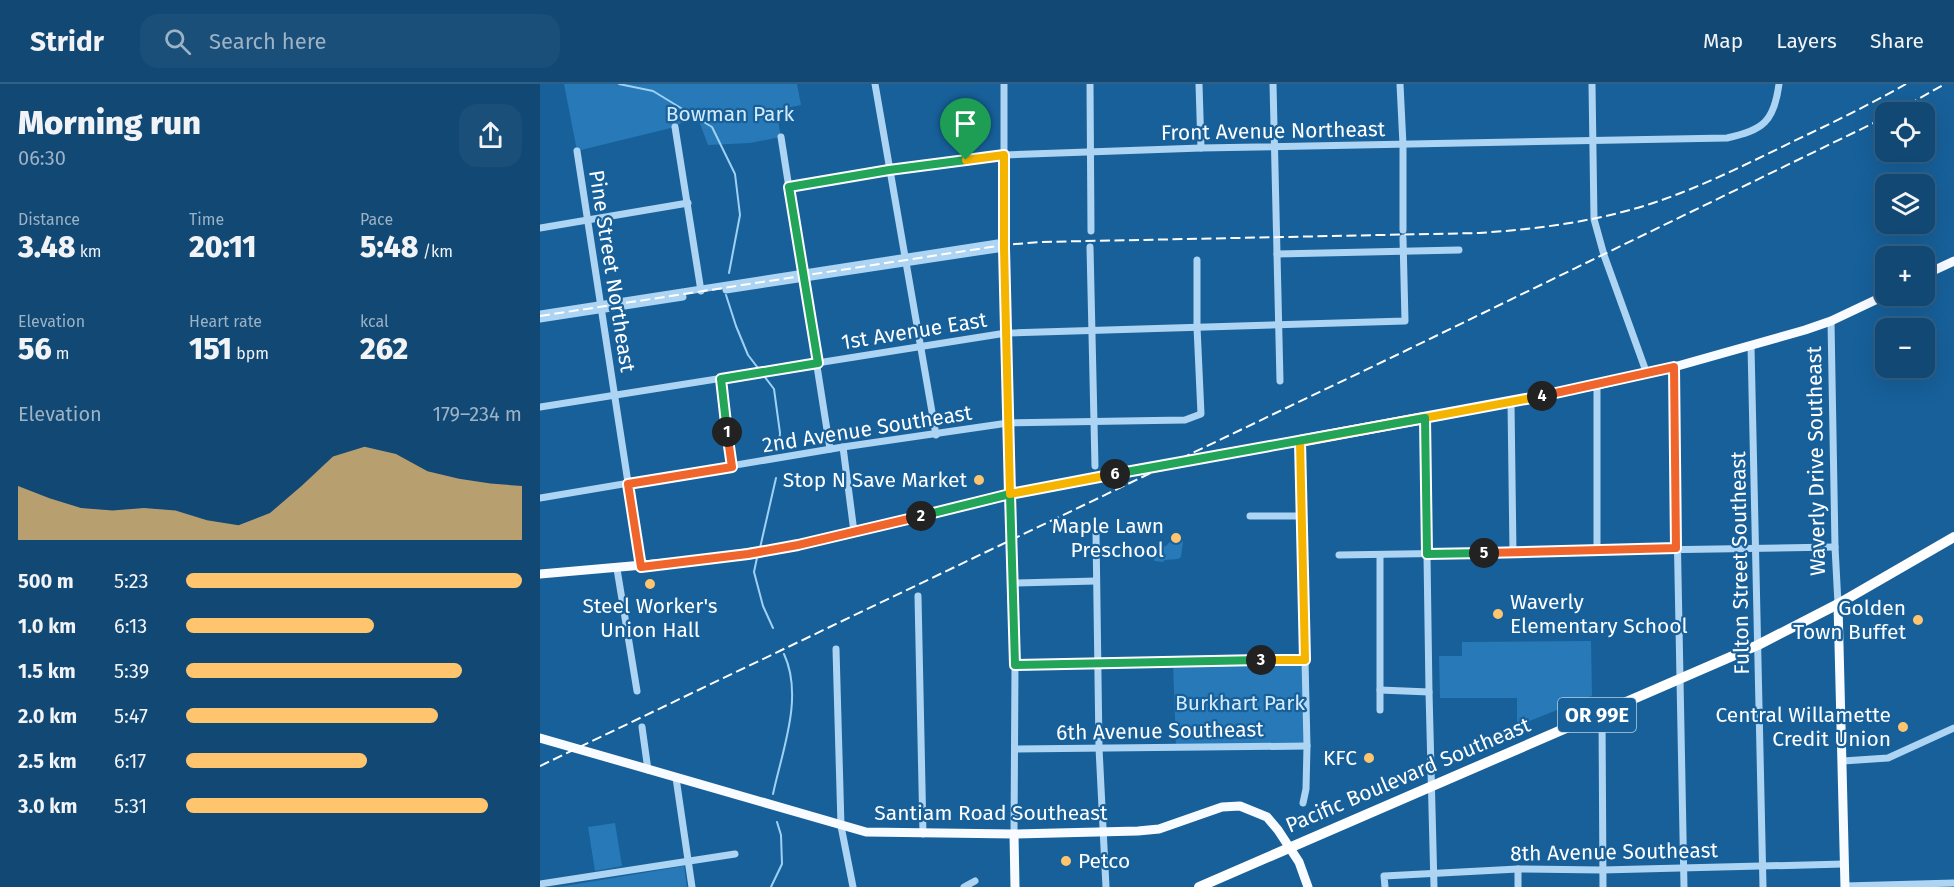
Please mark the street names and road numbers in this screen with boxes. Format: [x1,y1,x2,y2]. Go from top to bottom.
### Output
street label: Front Avenue Northeast [1161,116,1386,146]
street label: Pine Street Northeast [583,168,641,374]
street label: 1st Avenue East [839,307,989,355]
street label: Waverly Drive Southeast [1801,345,1831,576]
street label: 2nd Avenue Southeast [760,400,974,458]
street label: Fulton Street Southeast [1725,451,1755,675]
road number: OR 99E [1558,698,1636,732]
street label: Pacific Boulevard Southeast [1282,711,1535,838]
street label: 6th Avenue Southeast [1056,716,1264,746]
street label: Santiam Road Southeast [874,800,1108,826]
street label: 8th Avenue Southeast [1510,837,1719,867]

